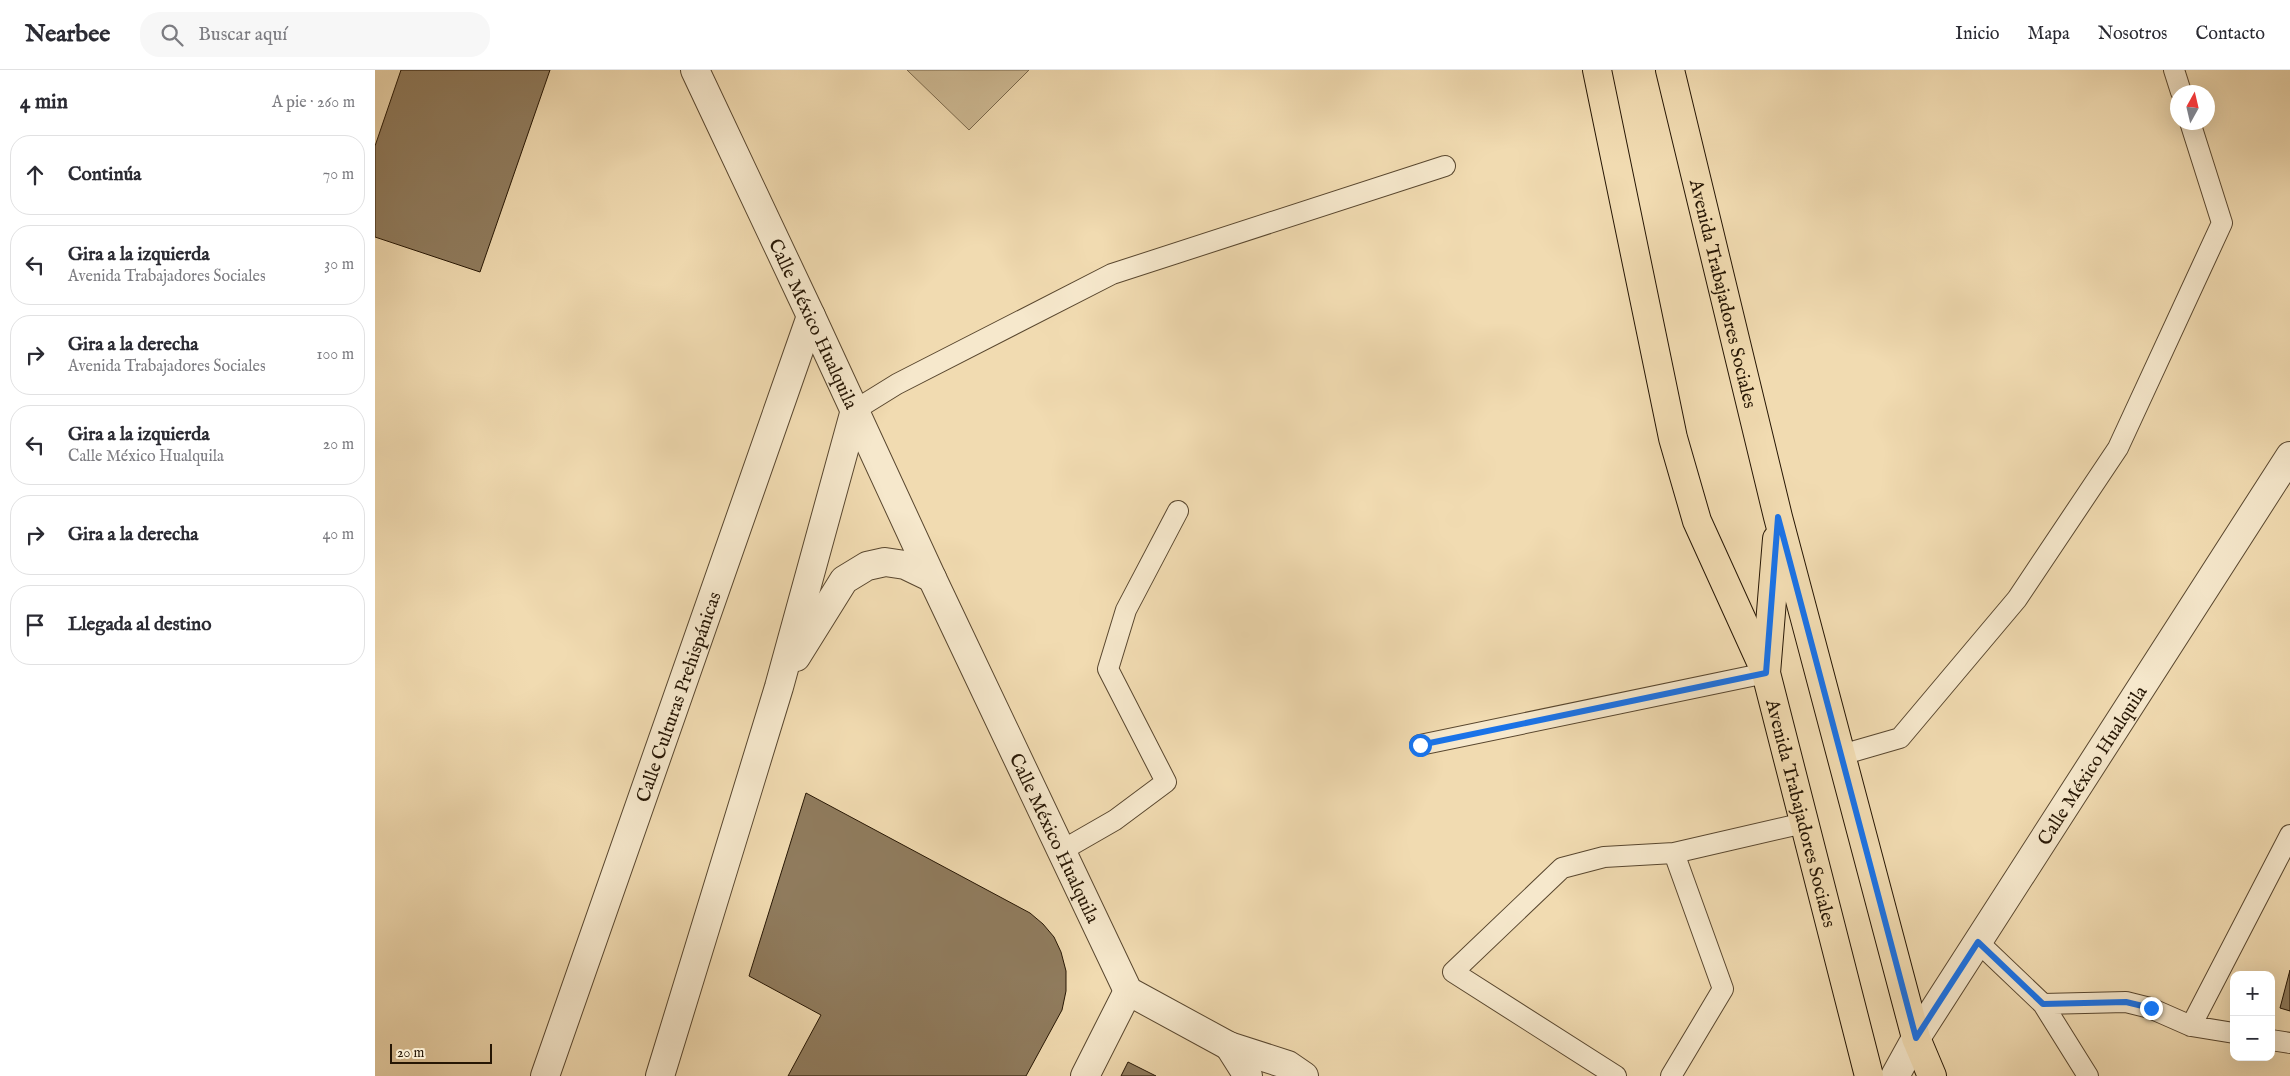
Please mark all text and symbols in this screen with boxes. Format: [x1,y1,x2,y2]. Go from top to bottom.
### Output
search box [140,12,490,57]
text: Nearbee [25,19,110,50]
icon: search [158,21,186,49]
text: Buscar aquí [198,23,287,47]
text: Inicio [1955,23,2000,46]
text: Mapa [2028,23,2070,46]
text: Nosotros [2098,23,2167,46]
text: Contacto [2195,23,2265,46]
north arrow [2170,85,2215,130]
text: 4 min [20,89,68,116]
text: A pie · 260 m [272,93,355,113]
icon: ahead [21,161,49,189]
text: Continúa [68,163,142,187]
text: 70 m [323,165,354,185]
street label: Avenida Trabajadores Sociales [1683,176,1761,411]
street label: Calle México Hualquila [762,235,863,414]
text: Gira a la izquierda [68,243,210,267]
icon: left [21,251,49,279]
text: 30 m [324,255,354,275]
text: Avenida Trabajadores Sociales [68,267,266,287]
text: Gira a la derecha [68,333,198,357]
icon: right [21,341,49,369]
text: 100 m [317,345,354,365]
text: Avenida Trabajadores Sociales [68,357,266,377]
text: Gira a la izquierda [68,423,210,447]
icon: left [21,431,49,459]
text: 20 m [323,435,354,455]
text: Calle México Hualquila [68,447,224,467]
icon: right [21,521,49,549]
text: Gira a la derecha [68,523,198,547]
text: 40 m [322,525,354,545]
street label: Calle Culturas Prehispánicas [632,589,728,806]
icon: arrive [21,611,49,639]
text: Llegada al destino [68,613,211,637]
street label: Calle México Hualquila [2033,681,2154,850]
street label: Avenida Trabajadores Sociales [1759,696,1841,930]
route start [1409,734,1432,757]
street label: Calle México Hualquila [1003,750,1104,928]
map controls [2230,971,2275,1061]
button: + [2230,971,2275,1016]
route end [2140,997,2163,1020]
button: − [2230,1016,2275,1061]
scale bar [390,1041,493,1064]
text: 20 m [397,1044,424,1062]

